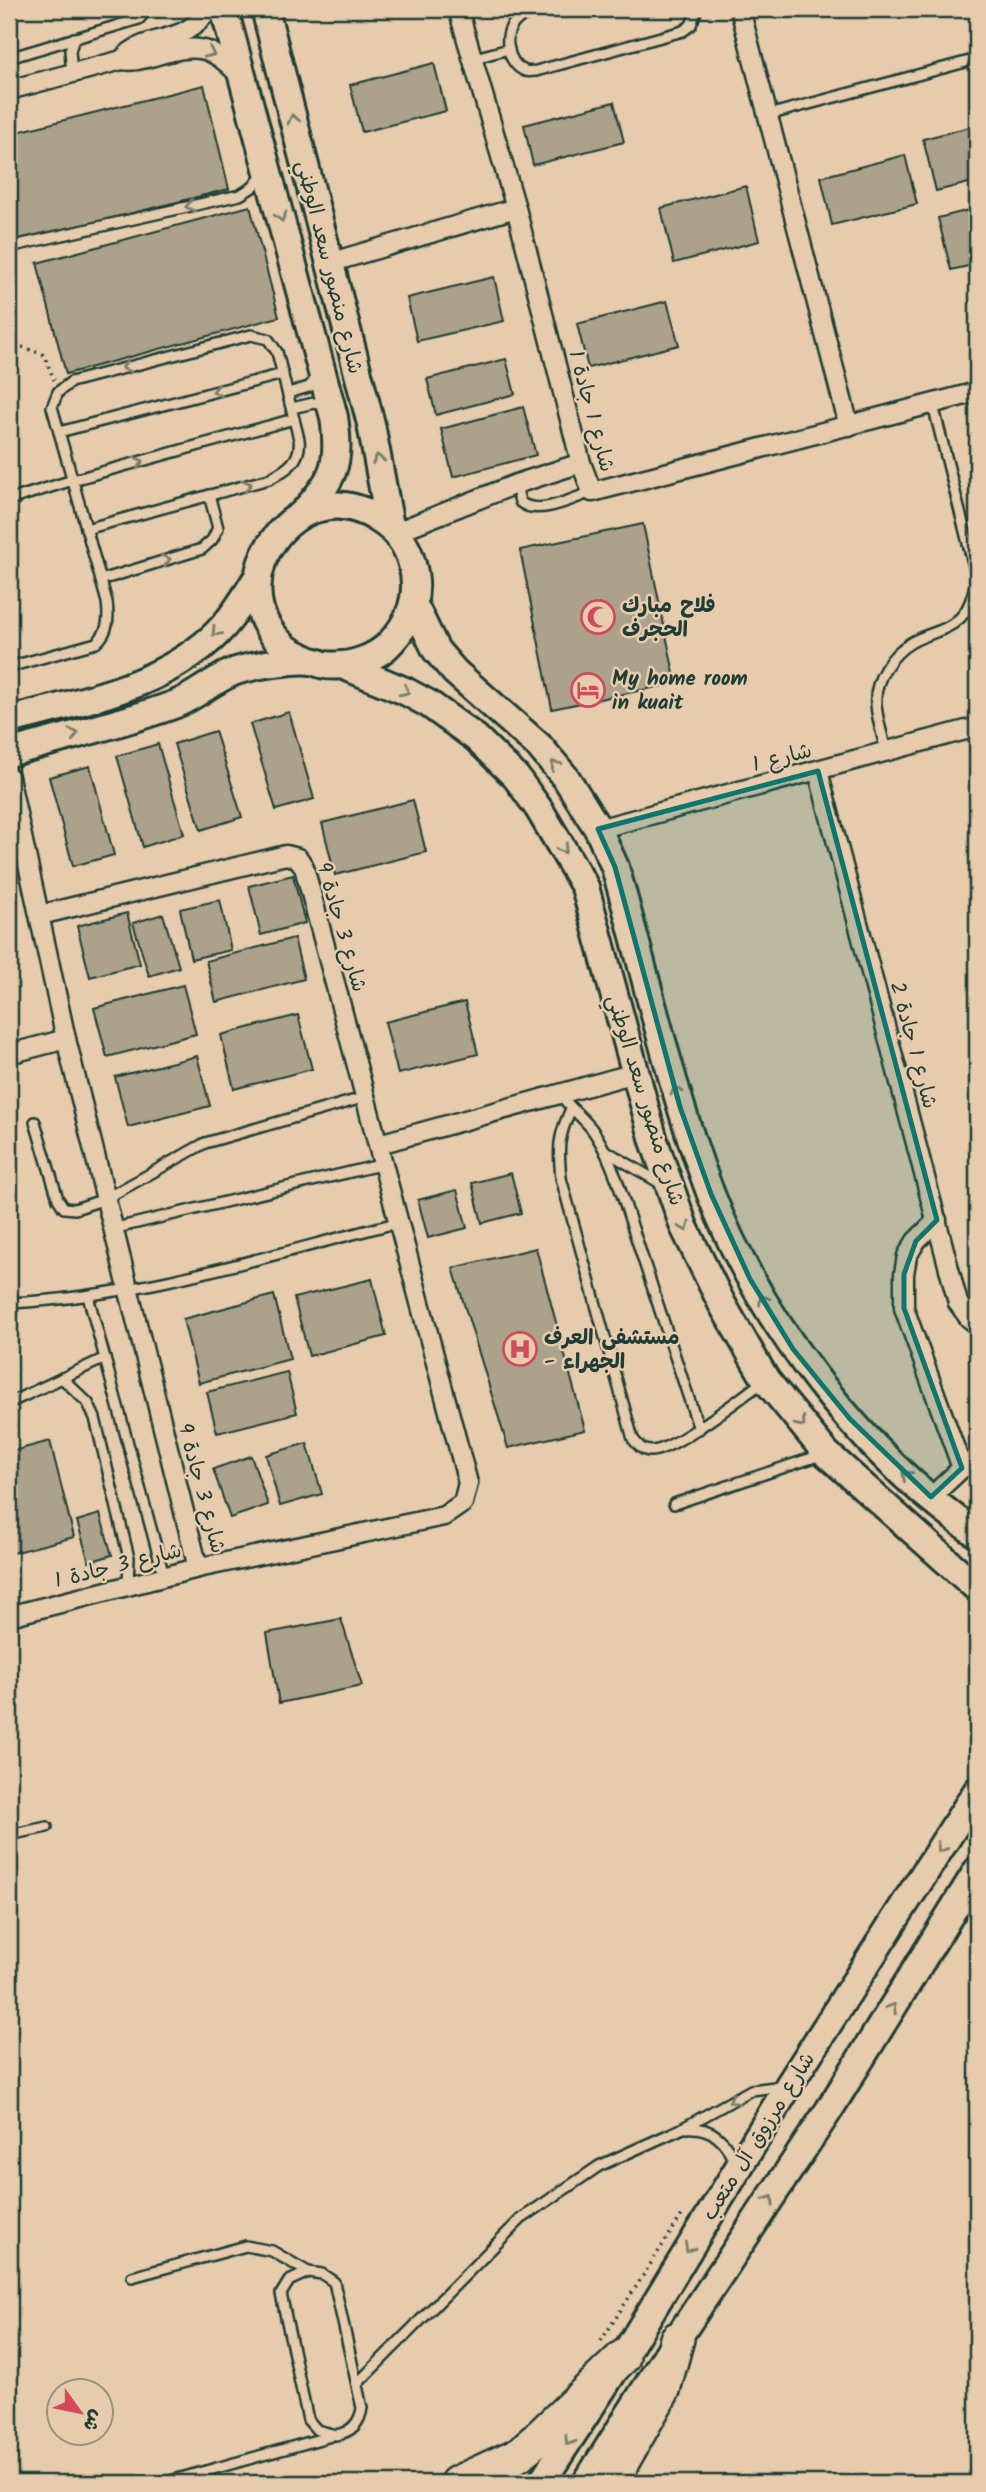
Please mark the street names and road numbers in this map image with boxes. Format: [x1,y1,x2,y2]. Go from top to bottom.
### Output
street label: شارع منصور سعد الوطني [285,157,371,378]
street label: شارع 1 جادة 1 [558,347,623,476]
street label: شارع 1 [749,735,816,782]
street label: شارع 3 جادة 9 [306,859,375,996]
street label: شارع 1 جادة 2 [880,978,945,1113]
street label: شارع منصور سعد الوطني [596,991,692,1210]
street label: شارع 3 جادة 9 [167,1419,234,1557]
street label: شارع 3 جادة 1 [51,1535,186,1598]
street label: شارع مرزوق آل متعب [694,2046,824,2228]

